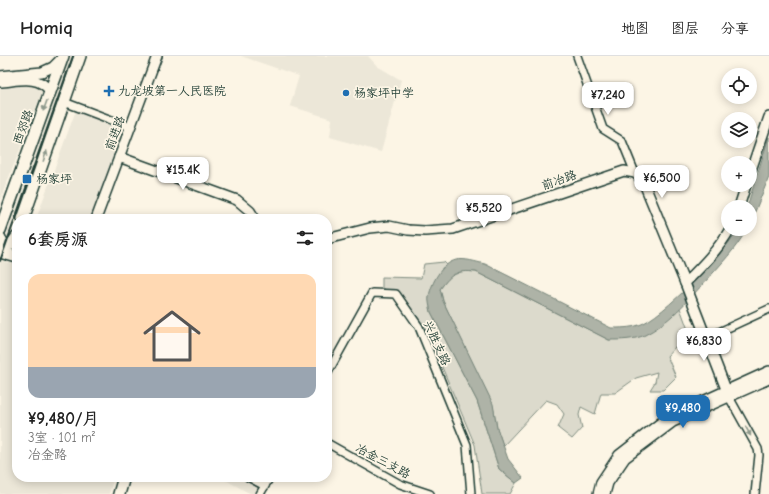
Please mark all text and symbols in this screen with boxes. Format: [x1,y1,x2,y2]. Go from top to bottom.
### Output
text: Homiq [20,17,73,39]
text: 地图 [621,20,649,37]
text: 图层 [671,20,699,37]
text: 分享 [721,20,749,37]
map controls [721,68,757,236]
button: locate [721,68,757,104]
pin: ¥7,240 [575,82,641,116]
place label: 九龙坡第一人民医院 [118,84,226,98]
marker: 九龙坡第一人民医院 [103,85,115,97]
place label: 杨家坪中学 [354,86,414,100]
text: ¥7,240 [591,87,625,102]
marker: 杨家坪中学 [341,88,351,98]
one-way arrow [42,100,48,112]
street label: 西郊路 [10,108,36,146]
button: layers [721,112,757,148]
street label: 前进路 [102,114,128,152]
one-way arrow [42,149,48,161]
button: + [721,156,757,192]
pin: ¥15.4K [150,157,216,191]
text: ¥15.4K [166,162,200,177]
pin: ¥6,500 [629,165,695,199]
street label: 前冶路 [540,168,578,192]
text: ¥6,500 [643,170,681,185]
place label: 杨家坪 [36,172,72,186]
marker: 杨家坪 [21,173,33,185]
pin: ¥5,520 [451,195,517,229]
text: ¥5,520 [466,200,502,215]
button: − [721,200,757,236]
icon: filters [294,227,316,249]
text: 6套房源 [28,230,88,249]
icon: home [136,300,208,372]
street label: 兴胜支路 [421,318,453,368]
pin: ¥6,830 [671,328,737,362]
text: ¥6,830 [686,333,722,348]
pin: ¥9,480 [650,395,716,429]
text: ¥9,480 [665,400,701,415]
text: ¥9,480/月 [28,409,99,428]
one-way arrow [745,426,751,437]
text: 3室 · 101 m² [28,430,95,445]
street label: 冶金三支路 [353,441,413,481]
text: 冶金路 [28,447,67,462]

